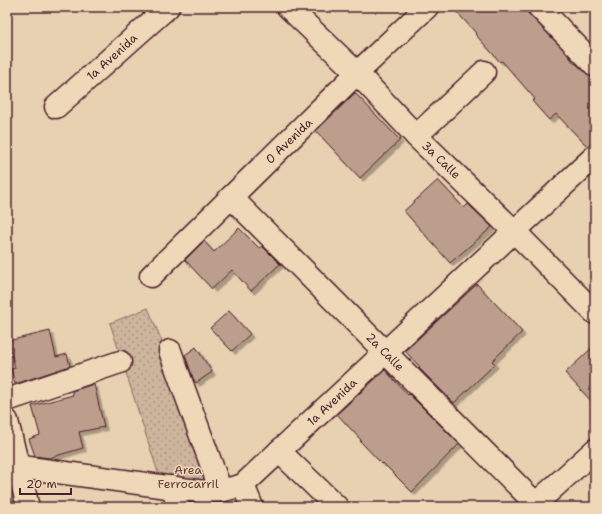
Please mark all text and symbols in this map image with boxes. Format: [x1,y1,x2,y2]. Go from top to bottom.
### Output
street label: 1a Avenida [83,30,141,84]
street label: 0 Avenida [262,114,316,167]
street label: 3a Calle [418,137,464,183]
street label: 2a Calle [362,329,408,375]
street label: 1a Avenida [303,374,361,429]
park label: Area Ferrocarril [157,462,219,492]
scale bar [20,470,71,496]
text: 20 m [26,476,57,492]

